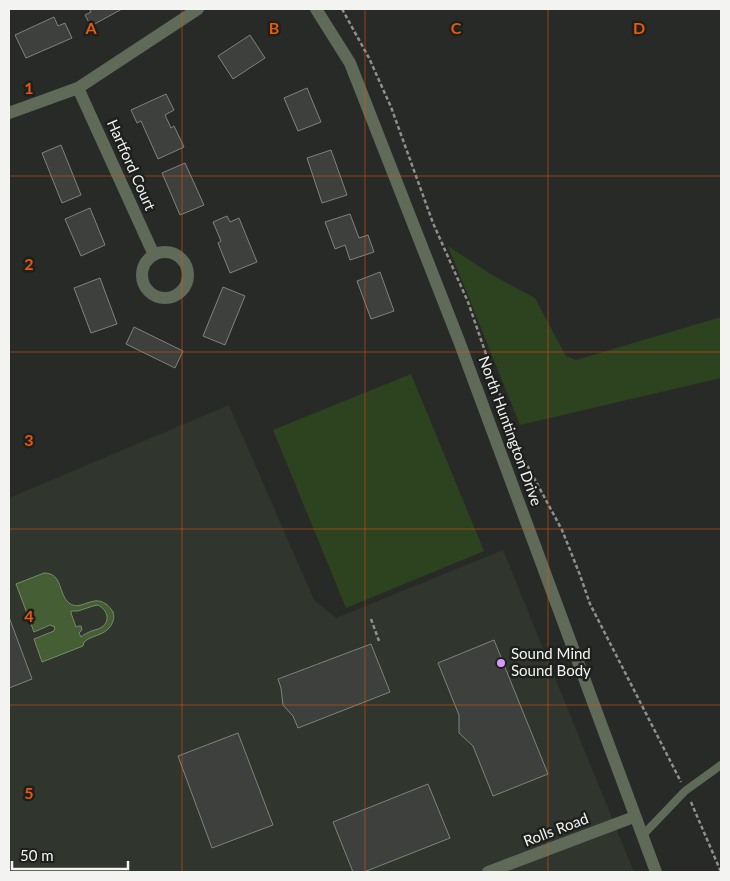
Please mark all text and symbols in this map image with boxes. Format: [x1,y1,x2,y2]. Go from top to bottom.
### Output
text: A [84,18,97,37]
text: B [269,18,279,37]
text: C [451,18,462,37]
text: D [633,18,645,37]
text: 1 [24,78,34,97]
street label: Hartford Court [104,116,160,213]
text: 2 [24,254,34,273]
street label: North Huntington Drive [475,353,546,508]
text: 3 [24,430,34,449]
text: 4 [24,606,34,625]
place label: Sound Mind Sound Body [511,644,591,679]
marker: Sound Mind Sound Body [495,657,507,669]
text: 5 [24,783,34,802]
street label: Rolls Road [521,808,591,850]
scale bar [12,838,129,870]
text: 50 m [20,846,54,864]

